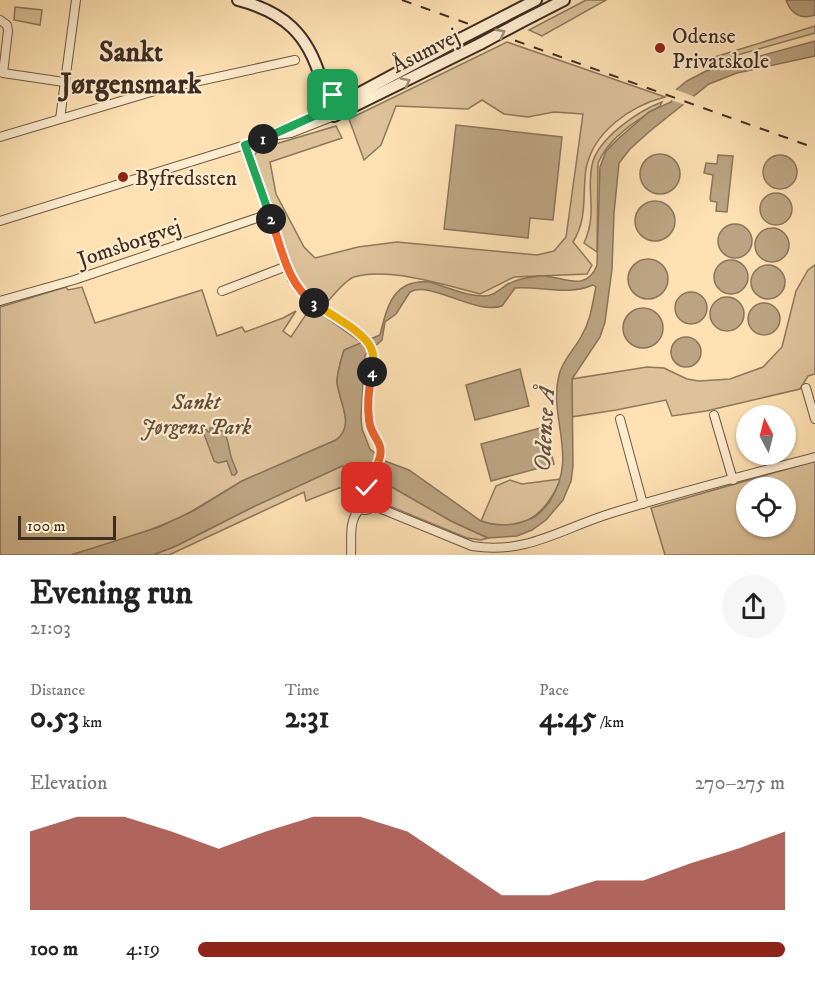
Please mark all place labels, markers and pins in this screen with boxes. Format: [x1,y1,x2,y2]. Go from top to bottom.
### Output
place label: Odense Privatskole [672,23,769,75]
marker: Odense Privatskole [653,41,667,55]
pin [307,69,358,120]
pin: 1 [248,124,278,154]
place label: Byfredssten [135,165,237,192]
marker: Byfredssten [116,170,130,184]
pin: 2 [256,204,286,234]
pin: 3 [299,288,329,318]
pin: 4 [357,357,387,387]
pin [341,462,392,513]

